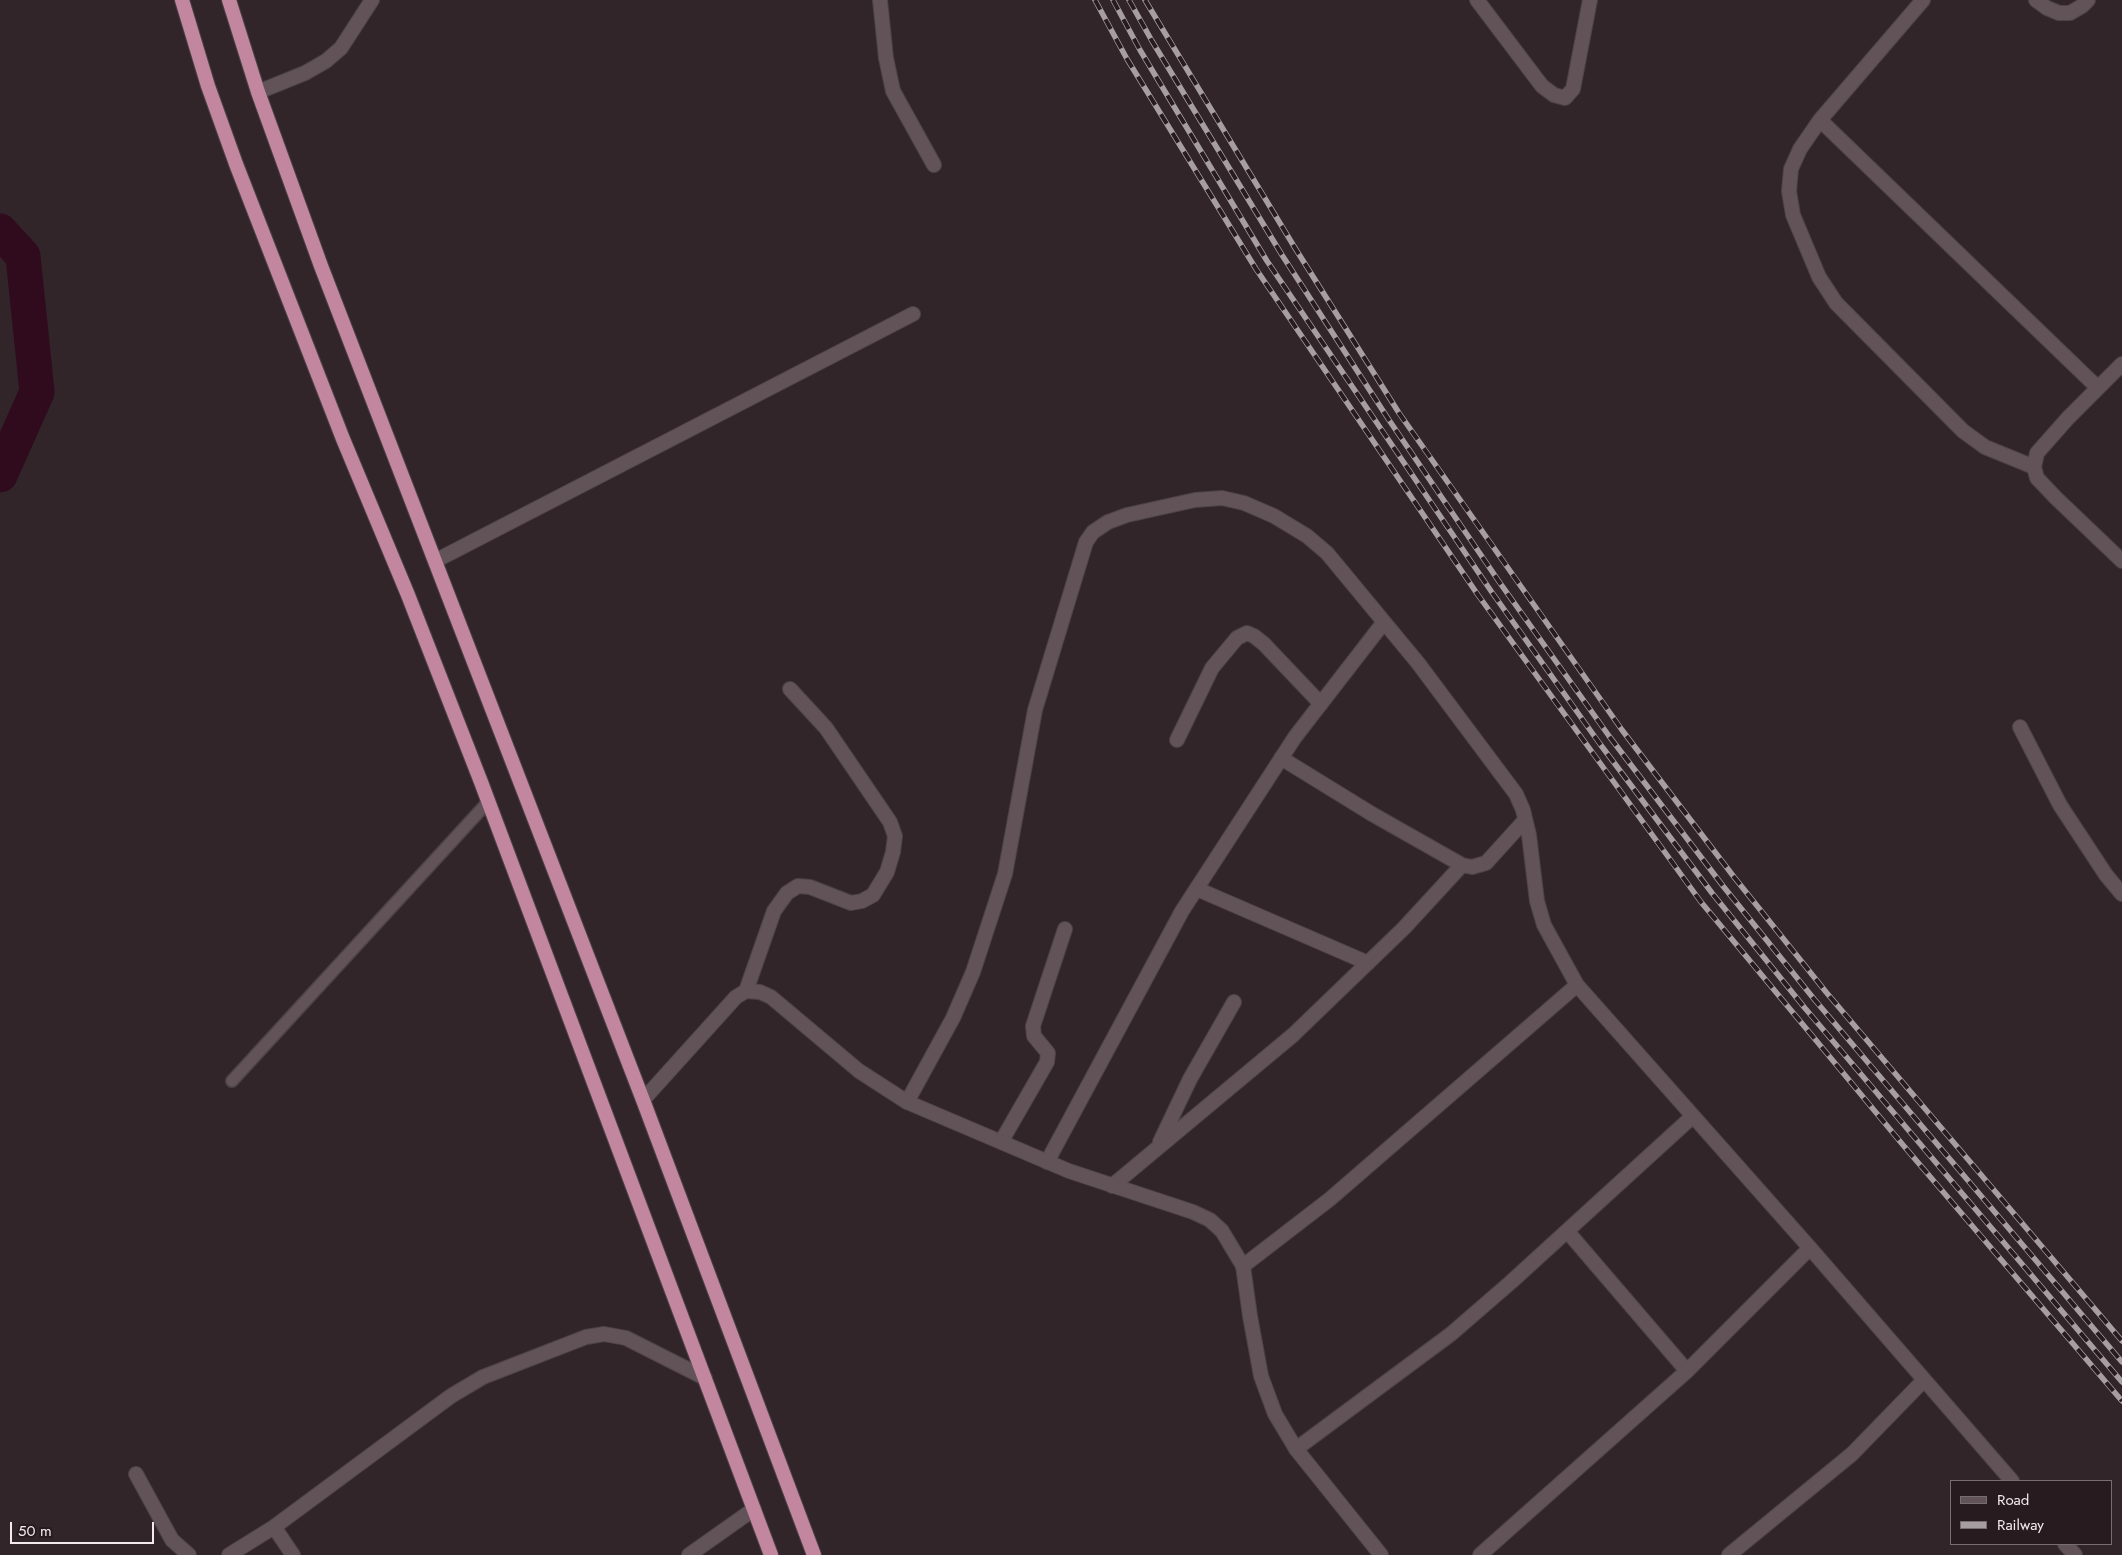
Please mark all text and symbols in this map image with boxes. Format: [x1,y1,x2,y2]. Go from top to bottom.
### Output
legend [1950,1480,2112,1545]
text: Road [1997,1489,2029,1511]
scale bar [12,1512,156,1544]
text: Railway [1997,1514,2044,1536]
text: 50 m [18,1520,52,1542]

